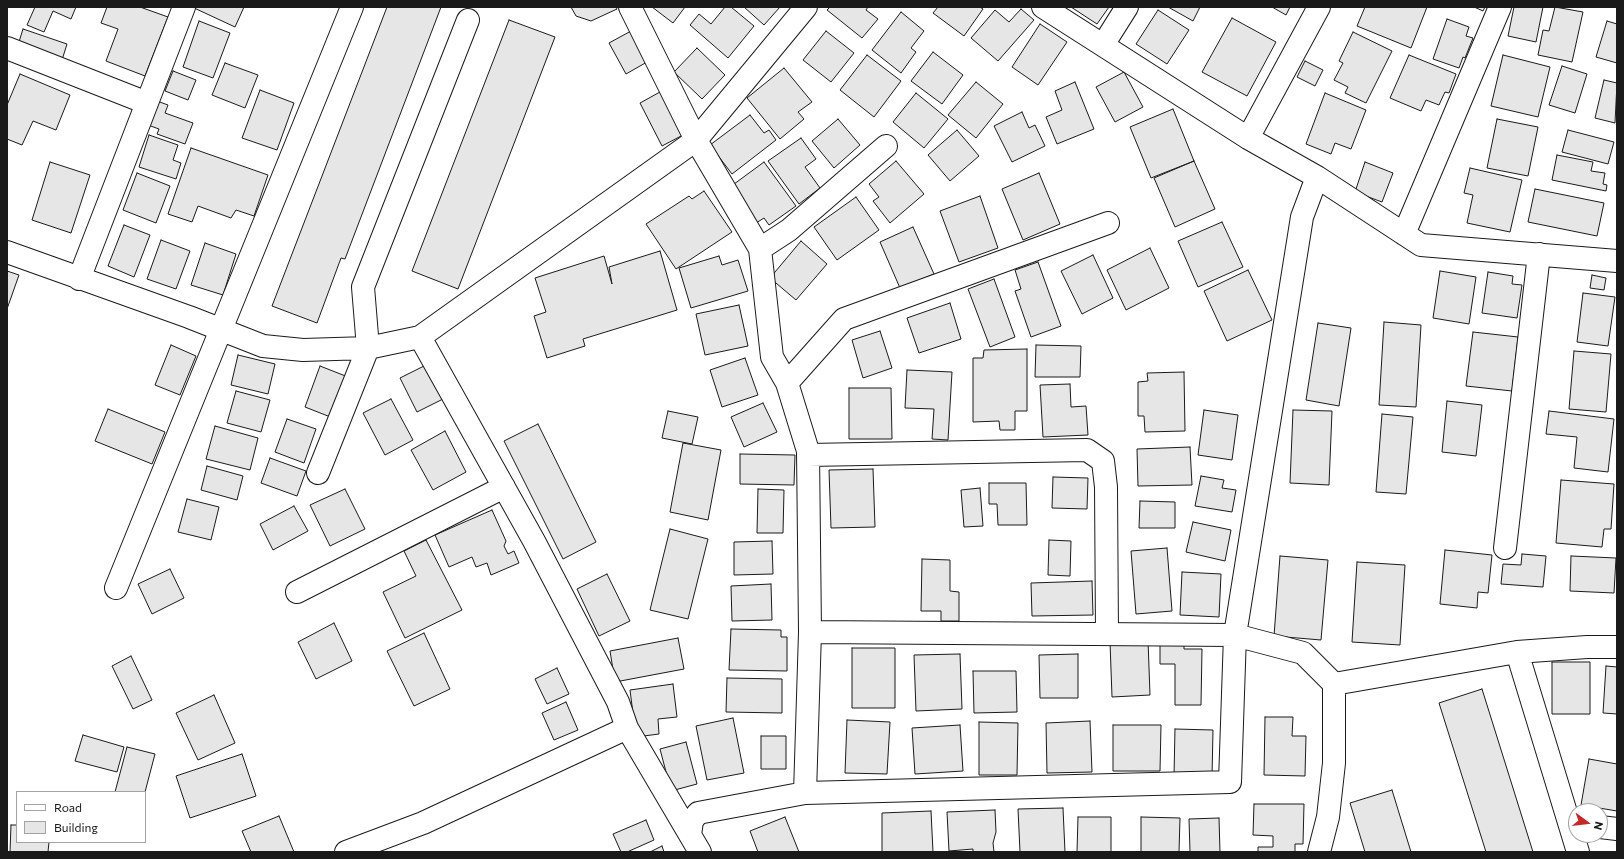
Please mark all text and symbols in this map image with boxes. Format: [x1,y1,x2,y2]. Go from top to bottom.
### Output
legend [16,791,146,843]
text: Road [54,800,82,814]
north arrow [1568,803,1608,843]
text: Building [54,820,98,834]
text: N [1592,820,1606,832]

